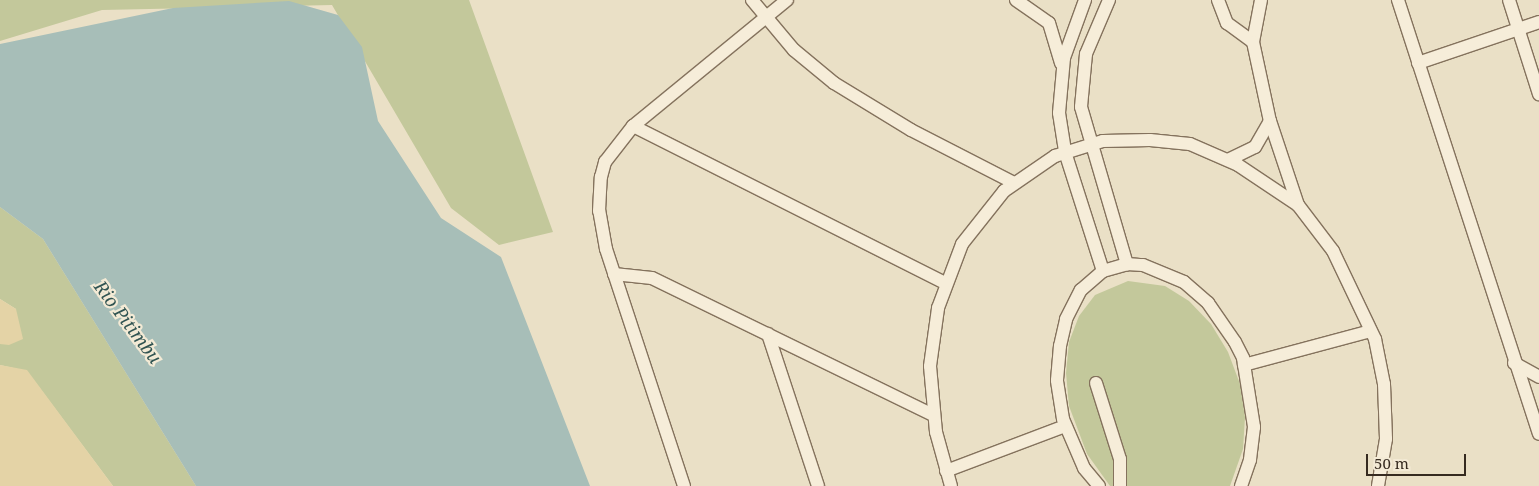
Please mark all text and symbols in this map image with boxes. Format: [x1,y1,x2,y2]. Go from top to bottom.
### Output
water label: Rio Pitimbu [90,276,166,368]
scale bar [1369,444,1469,476]
text: 50 m [1374,453,1409,473]

